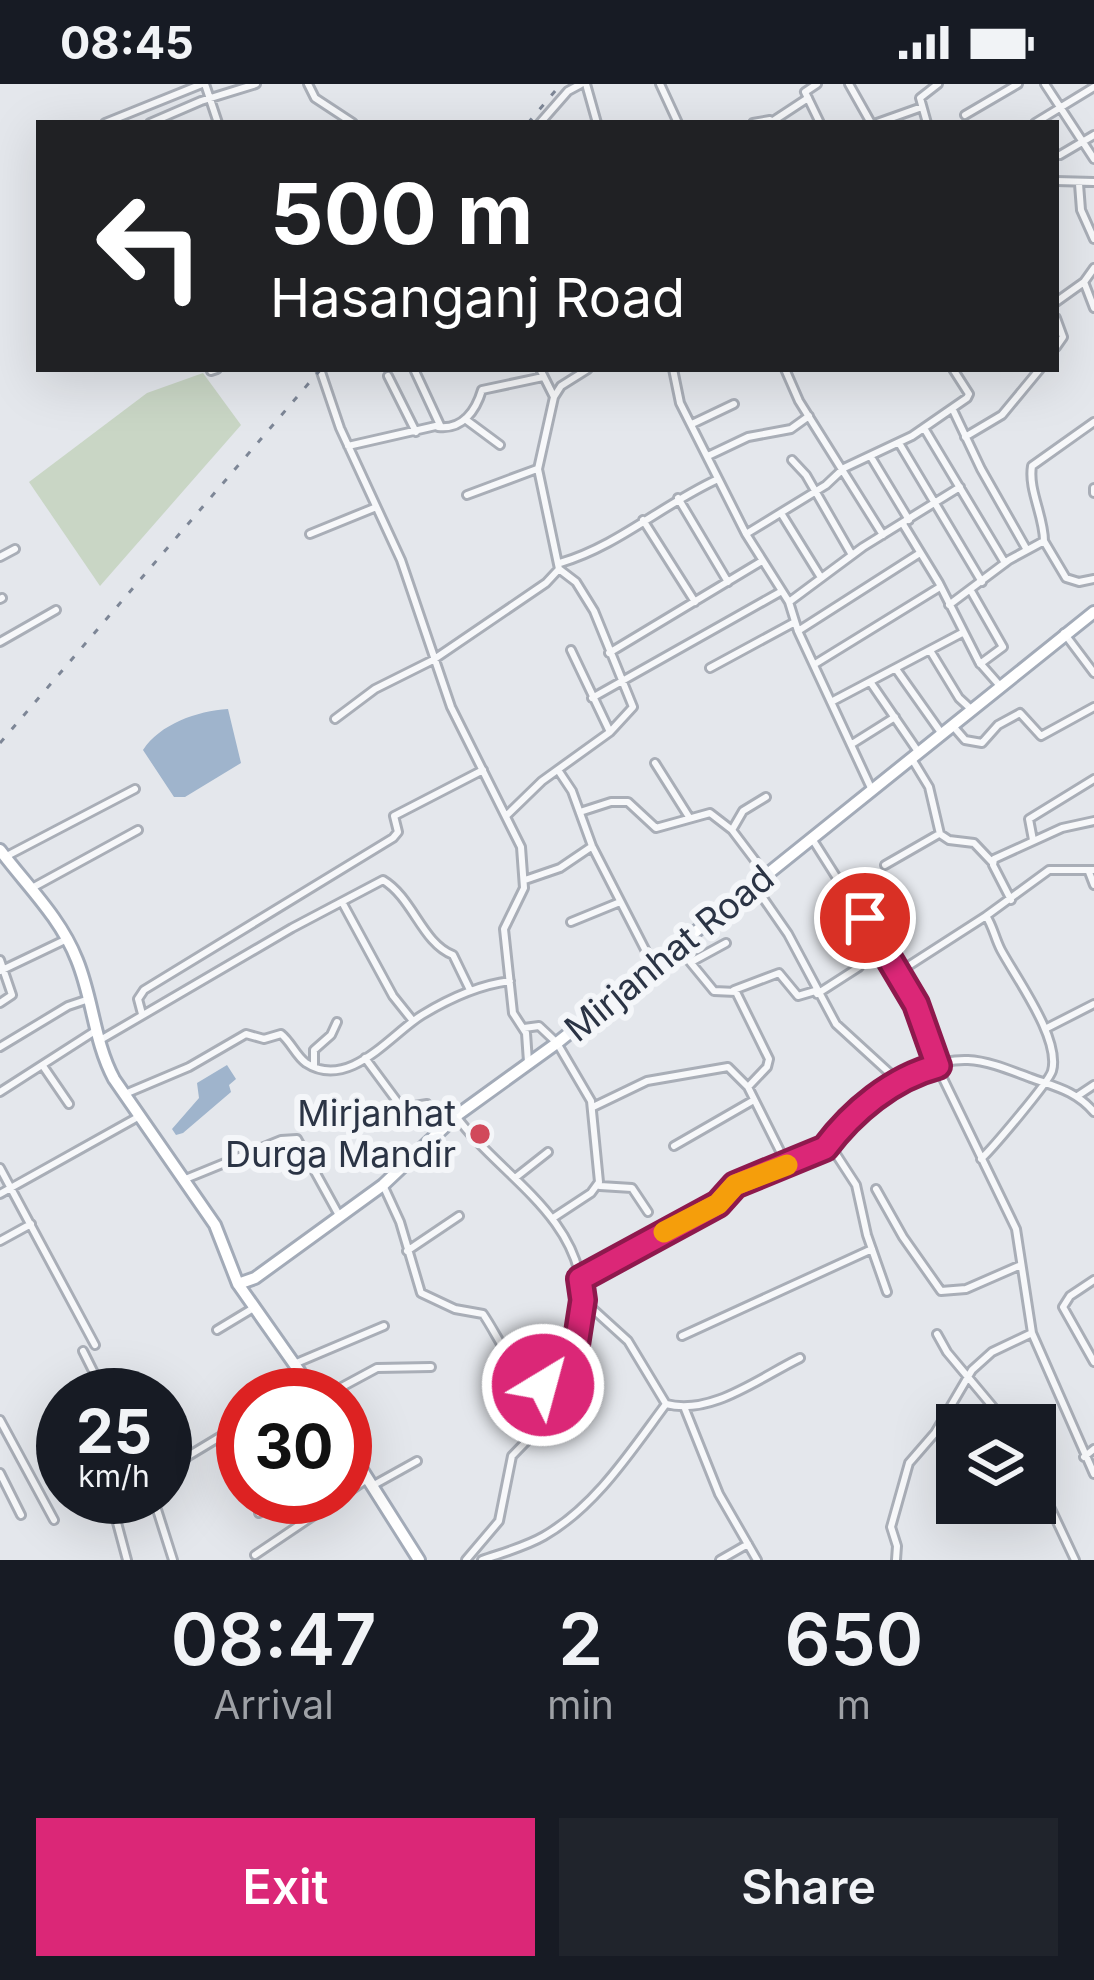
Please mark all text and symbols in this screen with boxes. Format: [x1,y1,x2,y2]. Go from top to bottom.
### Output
text: 08:45 [60,15,194,70]
text: 500 m [270,163,534,264]
icon: left [72,168,228,324]
text: Hasanganj Road [270,265,685,330]
street label: Mirjanhat Road [556,855,782,1051]
pin [814,867,916,969]
icon: arrive [832,885,898,951]
place label: Mirjanhat Durga Mandir [225,1091,456,1176]
marker: Mirjanhat Durga Mandir [467,1121,493,1147]
position arrow [480,1322,606,1448]
speed limit sign: 30 [216,1368,372,1524]
text: 25 [76,1395,152,1467]
map controls [936,1404,1056,1524]
button: layers [936,1404,1056,1524]
text: km/h [78,1458,150,1494]
text: 08:47 [171,1595,377,1682]
text: 2 [558,1595,603,1682]
text: 650 [785,1595,923,1682]
text: Arrival [214,1681,334,1728]
text: min [547,1681,614,1728]
text: m [837,1681,871,1728]
button: Exit [36,1818,535,1956]
button: Share [559,1818,1058,1956]

